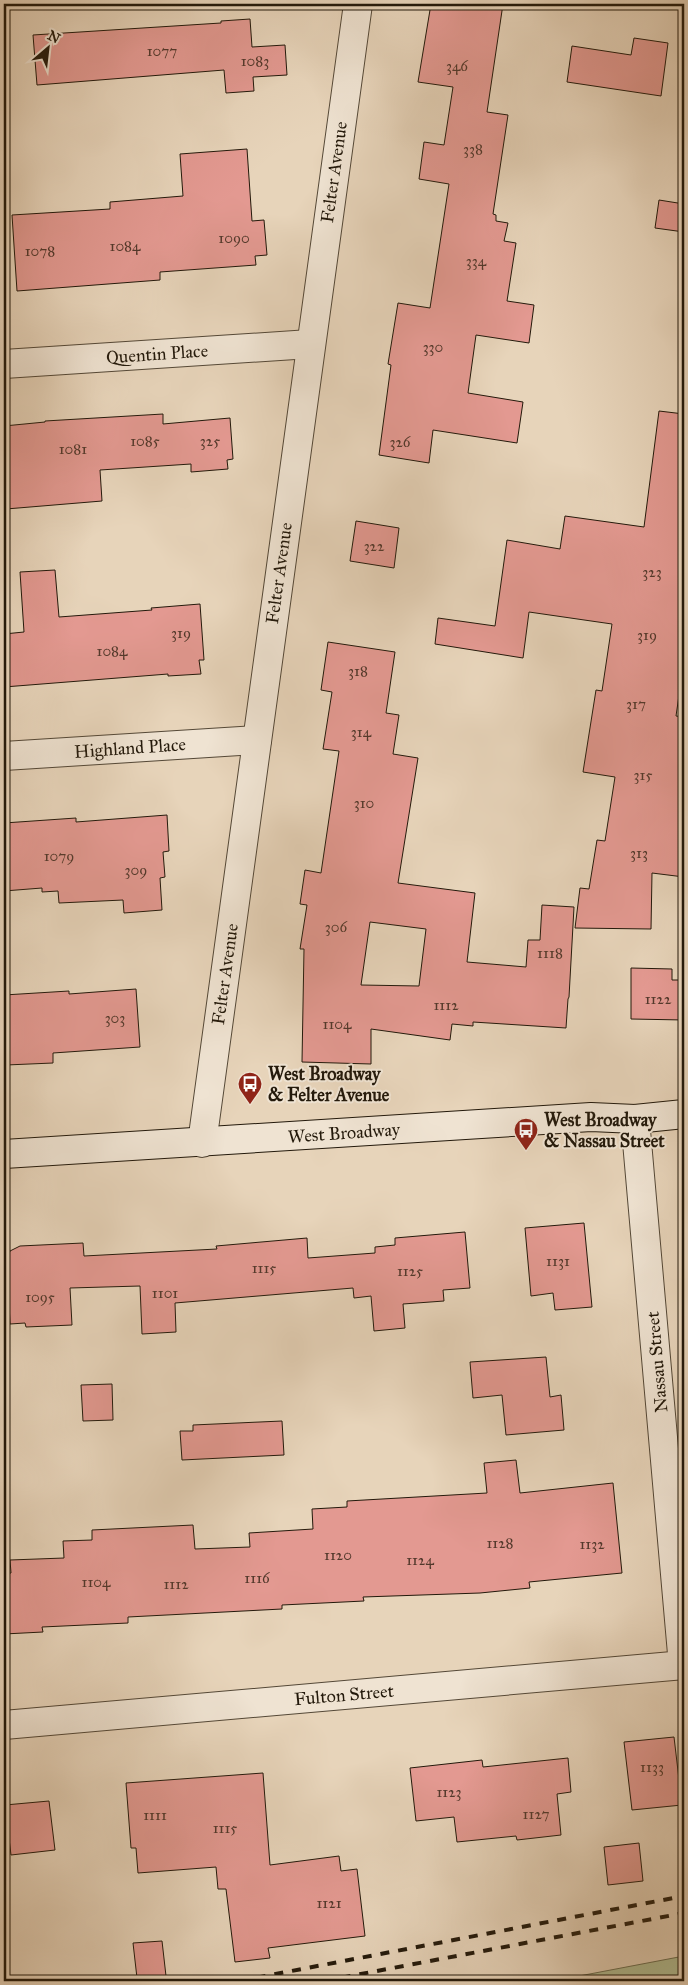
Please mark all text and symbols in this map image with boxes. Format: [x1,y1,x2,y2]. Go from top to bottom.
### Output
north arrow [22,22,72,72]
text: N [45,27,63,47]
house number: 1077 [147,42,177,60]
house number: 1083 [241,52,269,70]
house number: 346 [446,57,469,75]
street label: Felter Avenue [316,120,352,224]
house number: 338 [463,140,483,158]
house number: 1090 [218,229,250,247]
house number: 1084 [110,237,141,255]
house number: 1078 [25,242,55,260]
house number: 334 [466,252,487,270]
house number: 330 [423,338,443,356]
street label: Quentin Place [105,339,209,369]
house number: 1085 [130,432,160,450]
house number: 325 [200,432,220,450]
house number: 326 [389,433,412,451]
house number: 1081 [59,440,87,458]
street label: Felter Avenue [261,521,297,625]
house number: 322 [364,537,385,555]
house number: 323 [642,563,662,581]
house number: 319 [171,624,191,642]
house number: 319 [637,626,657,644]
house number: 1084 [97,642,128,660]
house number: 318 [348,662,368,680]
house number: 317 [626,695,646,713]
house number: 314 [351,723,372,741]
street label: Highland Place [73,733,187,764]
house number: 315 [634,766,652,784]
house number: 310 [354,794,374,812]
house number: 313 [630,844,648,862]
house number: 1079 [44,847,74,865]
house number: 309 [125,861,147,879]
house number: 306 [325,918,349,936]
street label: Felter Avenue [207,922,243,1026]
house number: 1118 [537,944,563,962]
house number: 1122 [645,990,672,1008]
house number: 1112 [433,996,459,1014]
house number: 303 [105,1009,125,1027]
house number: 1104 [323,1015,352,1033]
place label: West Broadway & Felter Avenue [268,1063,390,1106]
bus stop icon: West Broadway & Felter Avenue [237,1071,263,1105]
place label: West Broadway & Nassau Street [544,1109,665,1152]
bus stop icon: West Broadway & Nassau Street [513,1117,539,1151]
street label: West Broadway [287,1118,401,1148]
house number: 1131 [546,1252,570,1270]
house number: 1115 [252,1259,276,1277]
house number: 1125 [397,1262,423,1280]
house number: 1101 [152,1284,178,1302]
house number: 1095 [25,1288,55,1306]
street label: Nassau Street [642,1310,672,1413]
house number: 1128 [486,1534,514,1552]
house number: 1132 [579,1535,605,1553]
house number: 1120 [324,1546,352,1564]
house number: 1124 [406,1551,434,1569]
house number: 1116 [244,1569,271,1587]
house number: 1104 [82,1573,111,1591]
house number: 1112 [163,1575,189,1593]
street label: Fulton Street [293,1680,395,1710]
house number: 1133 [640,1758,664,1776]
house number: 1123 [436,1783,462,1801]
house number: 1127 [523,1805,549,1823]
house number: 1111 [143,1806,167,1824]
house number: 1115 [213,1819,237,1837]
house number: 1121 [316,1894,342,1912]

